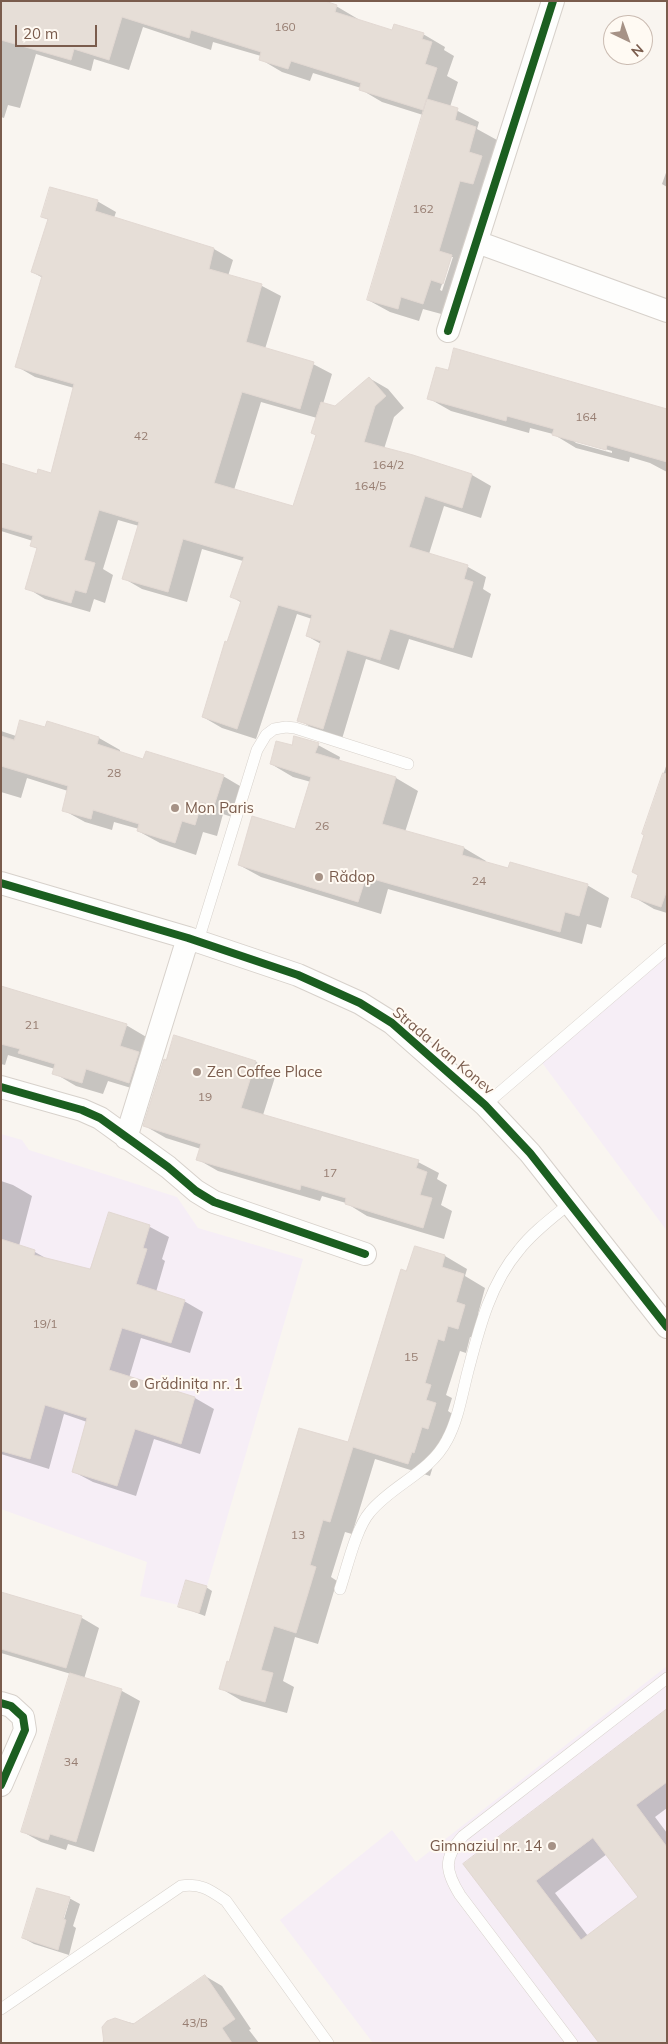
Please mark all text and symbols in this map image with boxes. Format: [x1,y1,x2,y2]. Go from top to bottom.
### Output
scale bar [18,15,100,47]
north arrow [603,15,653,65]
house number: 160 [274,20,296,34]
text: 20 m [23,24,58,43]
text: N [627,40,647,61]
house number: 162 [412,202,434,216]
house number: 164 [575,410,597,424]
house number: 42 [134,429,148,443]
house number: 164/2 [372,458,404,472]
house number: 164/5 [354,479,386,493]
house number: 28 [107,766,121,780]
place label: Mon Paris [185,799,254,817]
marker: Mon Paris [169,802,181,814]
house number: 26 [315,819,329,833]
place label: Rădop [329,868,375,886]
marker: Rădop [313,871,325,883]
house number: 24 [472,874,486,888]
street label: Strada Ivan Konev [389,1003,497,1099]
house number: 21 [25,1018,39,1032]
place label: Zen Coffee Place [207,1063,322,1081]
marker: Zen Coffee Place [191,1066,203,1078]
house number: 19 [198,1090,212,1104]
house number: 17 [323,1166,337,1180]
house number: 19/1 [32,1317,58,1331]
house number: 15 [404,1350,418,1364]
place label: Grădinița nr. 1 [144,1375,243,1393]
marker: Grădinița nr. 1 [128,1378,140,1390]
house number: 13 [291,1528,305,1542]
house number: 34 [64,1755,78,1769]
place label: Gimnaziul nr. 14 [430,1837,542,1855]
marker: Gimnaziul nr. 14 [546,1840,558,1852]
house number: 43/B [182,2016,208,2030]

